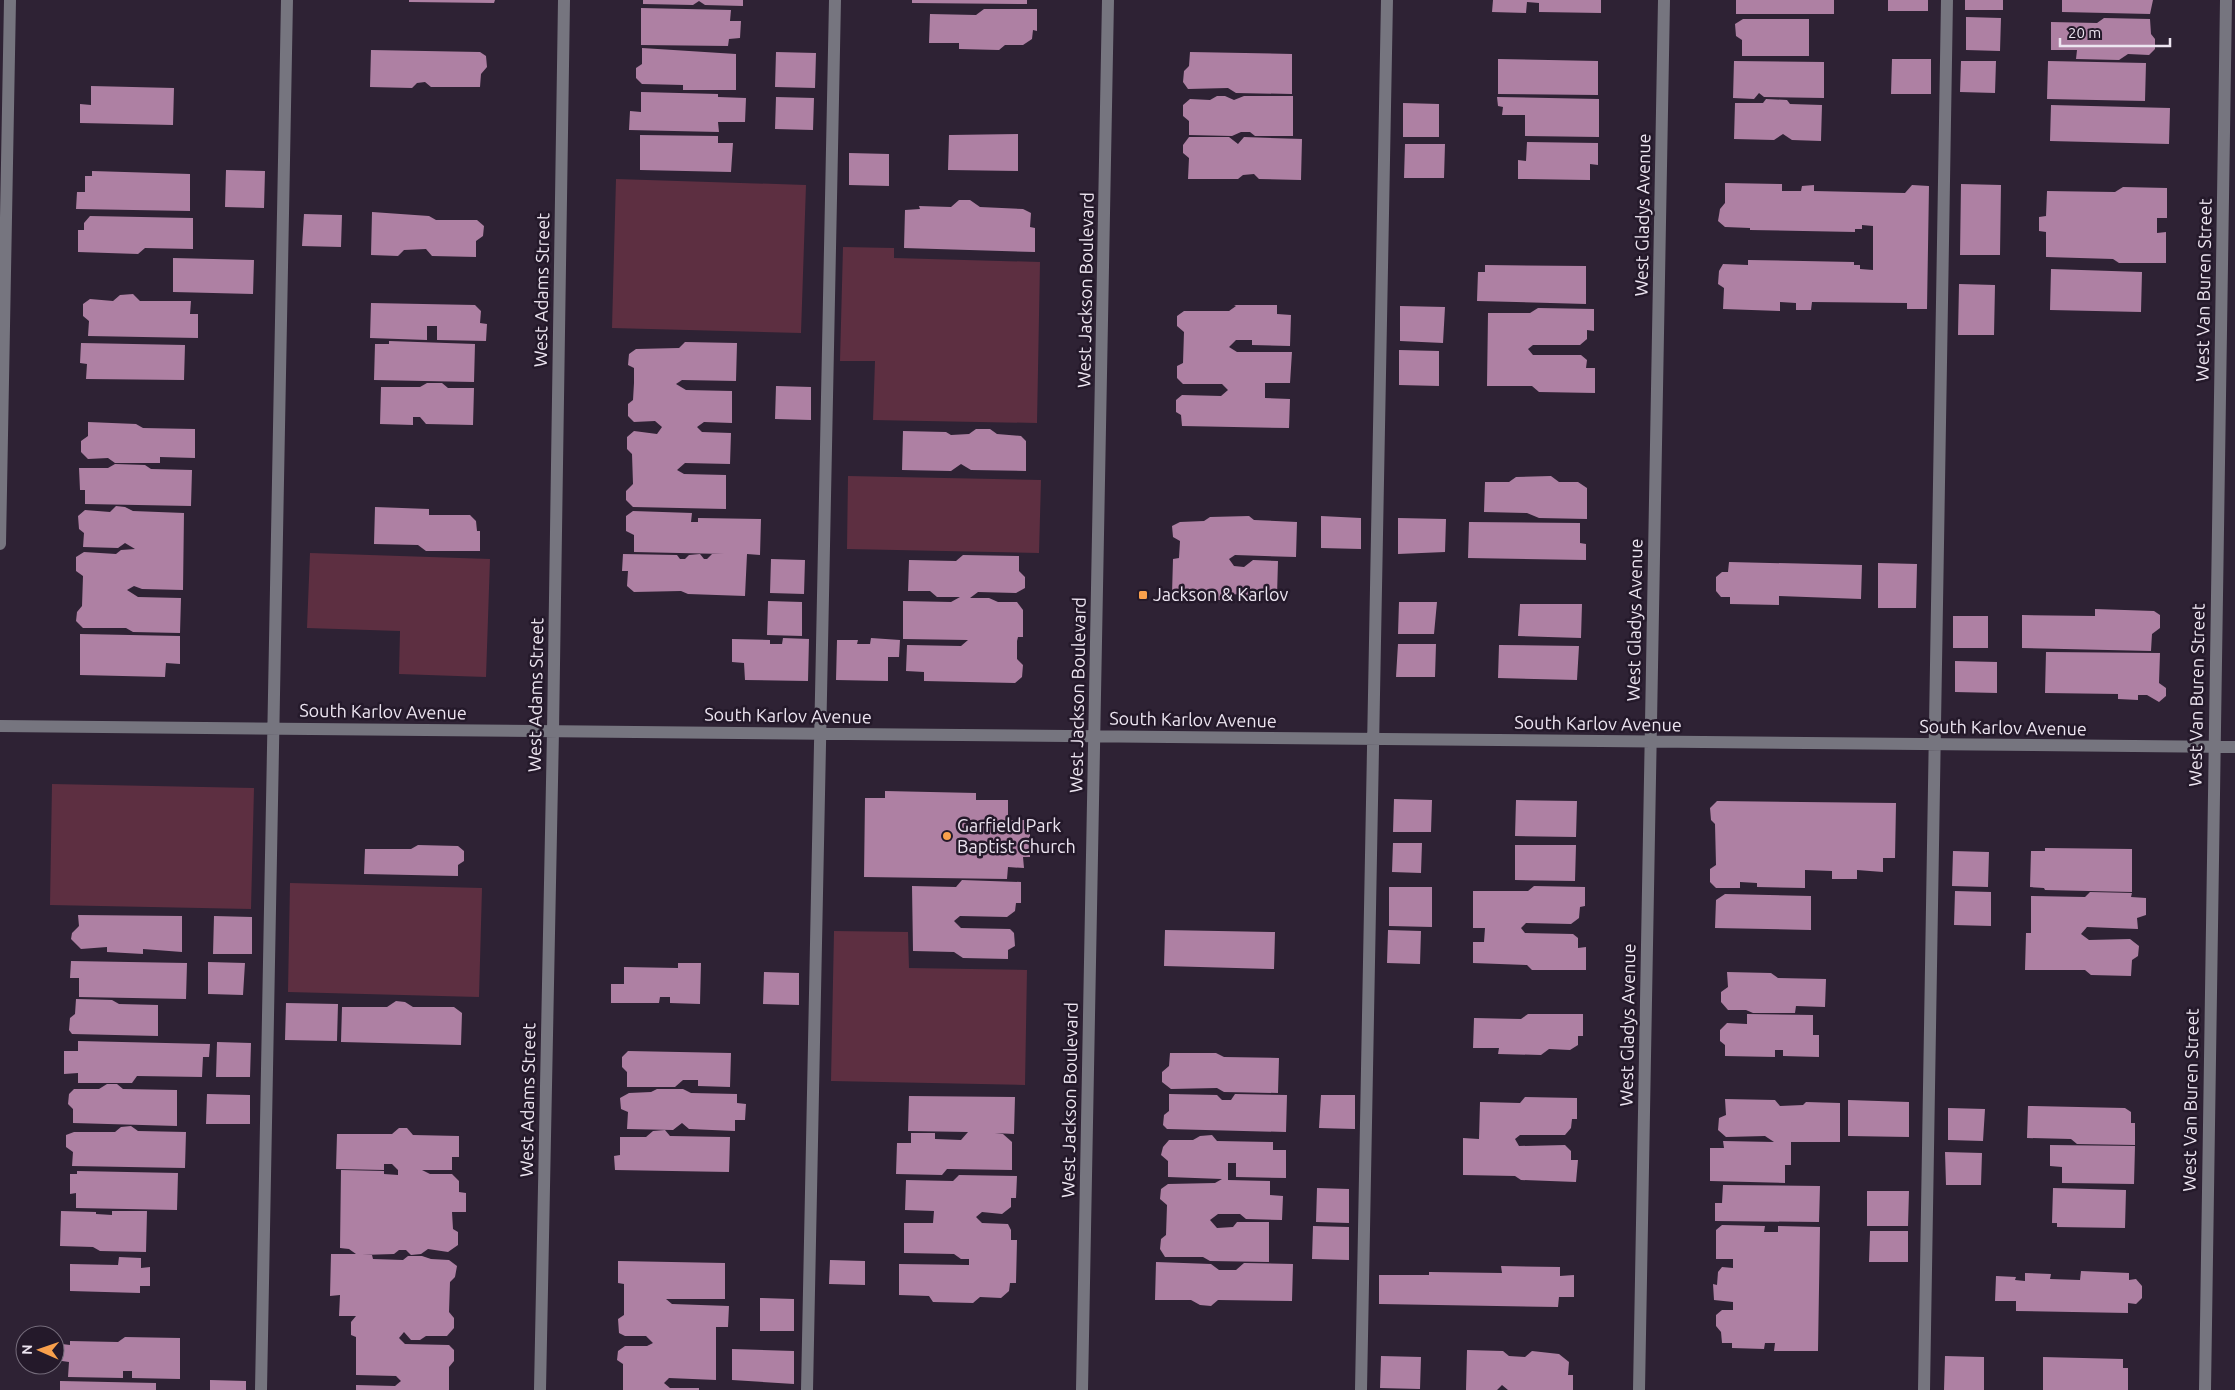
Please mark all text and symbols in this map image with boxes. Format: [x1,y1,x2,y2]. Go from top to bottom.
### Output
scale bar [2060,15,2170,47]
text: 20 m [2068,24,2101,41]
street label: West Gladys Avenue [1631,133,1653,297]
street label: West Jackson Boulevard [1073,192,1097,388]
street label: West Van Buren Street [2191,198,2215,382]
street label: West Adams Street [530,213,552,367]
street label: West Gladys Avenue [1623,538,1645,702]
place label: Jackson & Karlov [1153,584,1288,604]
marker: Jackson & Karlov [1137,589,1149,601]
street label: West Jackson Boulevard [1065,597,1089,793]
street label: West Van Buren Street [2184,603,2208,787]
street label: West Adams Street [524,618,546,772]
street label: South Karlov Avenue [299,700,467,722]
street label: South Karlov Avenue [704,704,872,726]
street label: South Karlov Avenue [1109,708,1277,730]
street label: South Karlov Avenue [1514,712,1682,734]
street label: South Karlov Avenue [1919,716,2087,738]
place label: Garfield Park Baptist Church [957,815,1076,856]
marker: Garfield Park Baptist Church [941,830,953,842]
street label: West Gladys Avenue [1616,943,1638,1107]
street label: West Jackson Boulevard [1057,1002,1081,1198]
street label: West Van Buren Street [2178,1008,2202,1192]
street label: West Adams Street [516,1023,538,1177]
north arrow [15,1325,65,1375]
text: N [19,1344,35,1355]

